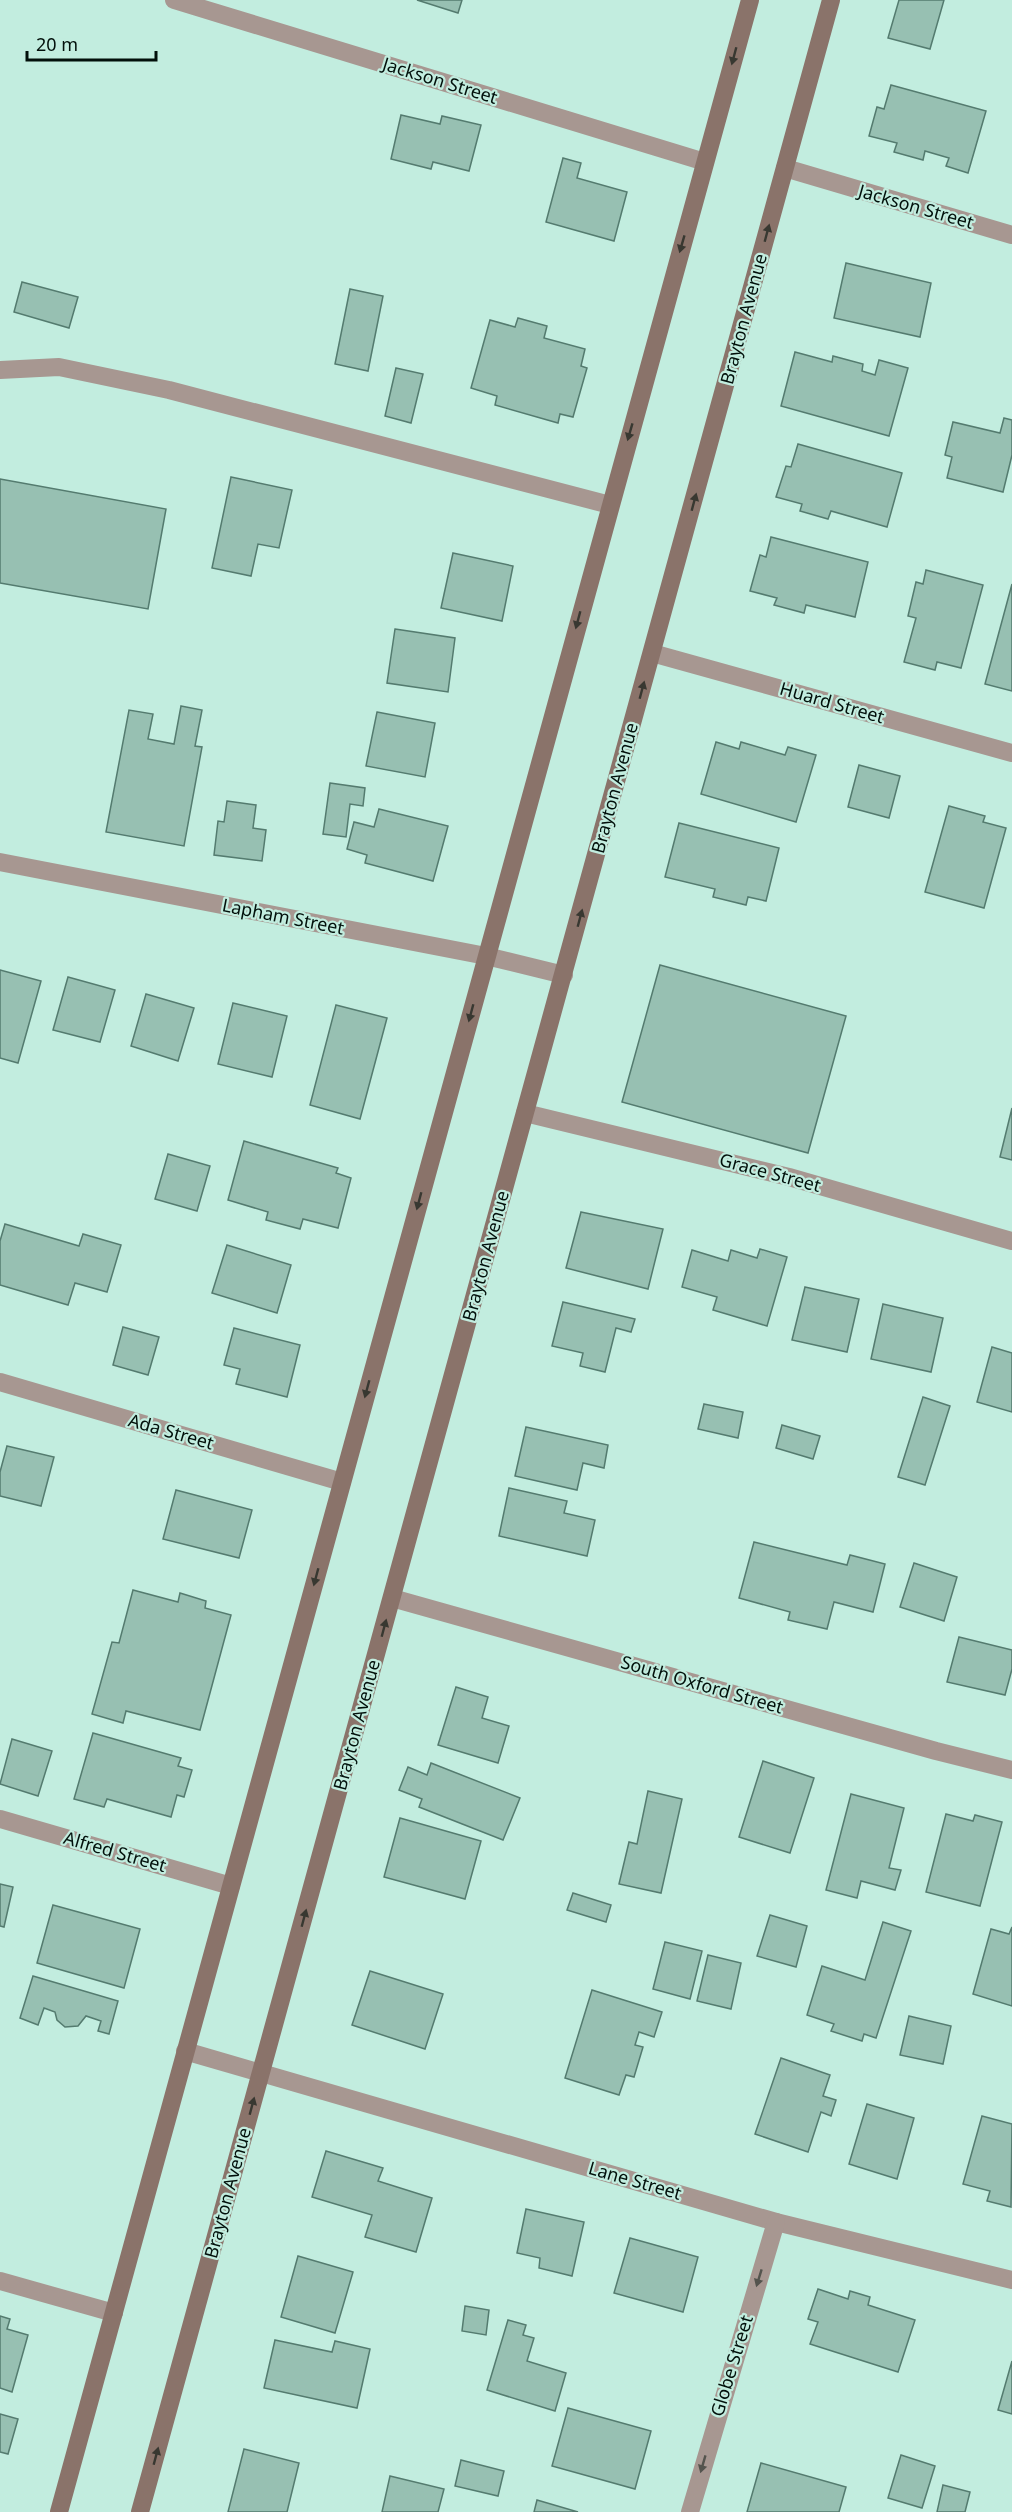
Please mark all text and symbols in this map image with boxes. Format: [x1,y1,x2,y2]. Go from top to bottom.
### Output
scale bar [27,24,156,62]
text: 20 m [36,32,78,56]
one-way arrow [729,47,739,66]
street label: Jackson Street [378,51,501,109]
street label: Jackson Street [854,178,977,234]
one-way arrow [763,223,773,242]
one-way arrow [677,235,687,253]
street label: Brayton Avenue [714,251,772,387]
one-way arrow [625,423,634,441]
one-way arrow [690,493,699,511]
one-way arrow [573,611,582,629]
street label: Huard Street [777,676,888,729]
one-way arrow [638,681,647,699]
street label: Brayton Avenue [585,720,643,856]
street label: Lapham Street [220,892,347,940]
one-way arrow [576,909,585,927]
one-way arrow [466,1004,475,1022]
street label: Grace Street [717,1147,824,1197]
street label: Brayton Avenue [456,1188,514,1324]
one-way arrow [414,1192,423,1210]
one-way arrow [362,1379,372,1398]
street label: Ada Street [126,1407,217,1455]
one-way arrow [310,1567,320,1586]
one-way arrow [379,1619,389,1638]
street label: South Oxford Street [618,1649,787,1719]
street label: Brayton Avenue [327,1657,385,1793]
street label: Alfred Street [61,1825,170,1877]
one-way arrow [300,1909,309,1927]
one-way arrow [248,2097,257,2115]
street label: Brayton Avenue [198,2125,256,2261]
street label: Lane Street [586,2155,685,2205]
one-way arrow [754,2269,763,2287]
street label: Globe Street [704,2312,758,2419]
one-way arrow [151,2446,161,2465]
one-way arrow [698,2456,707,2474]

